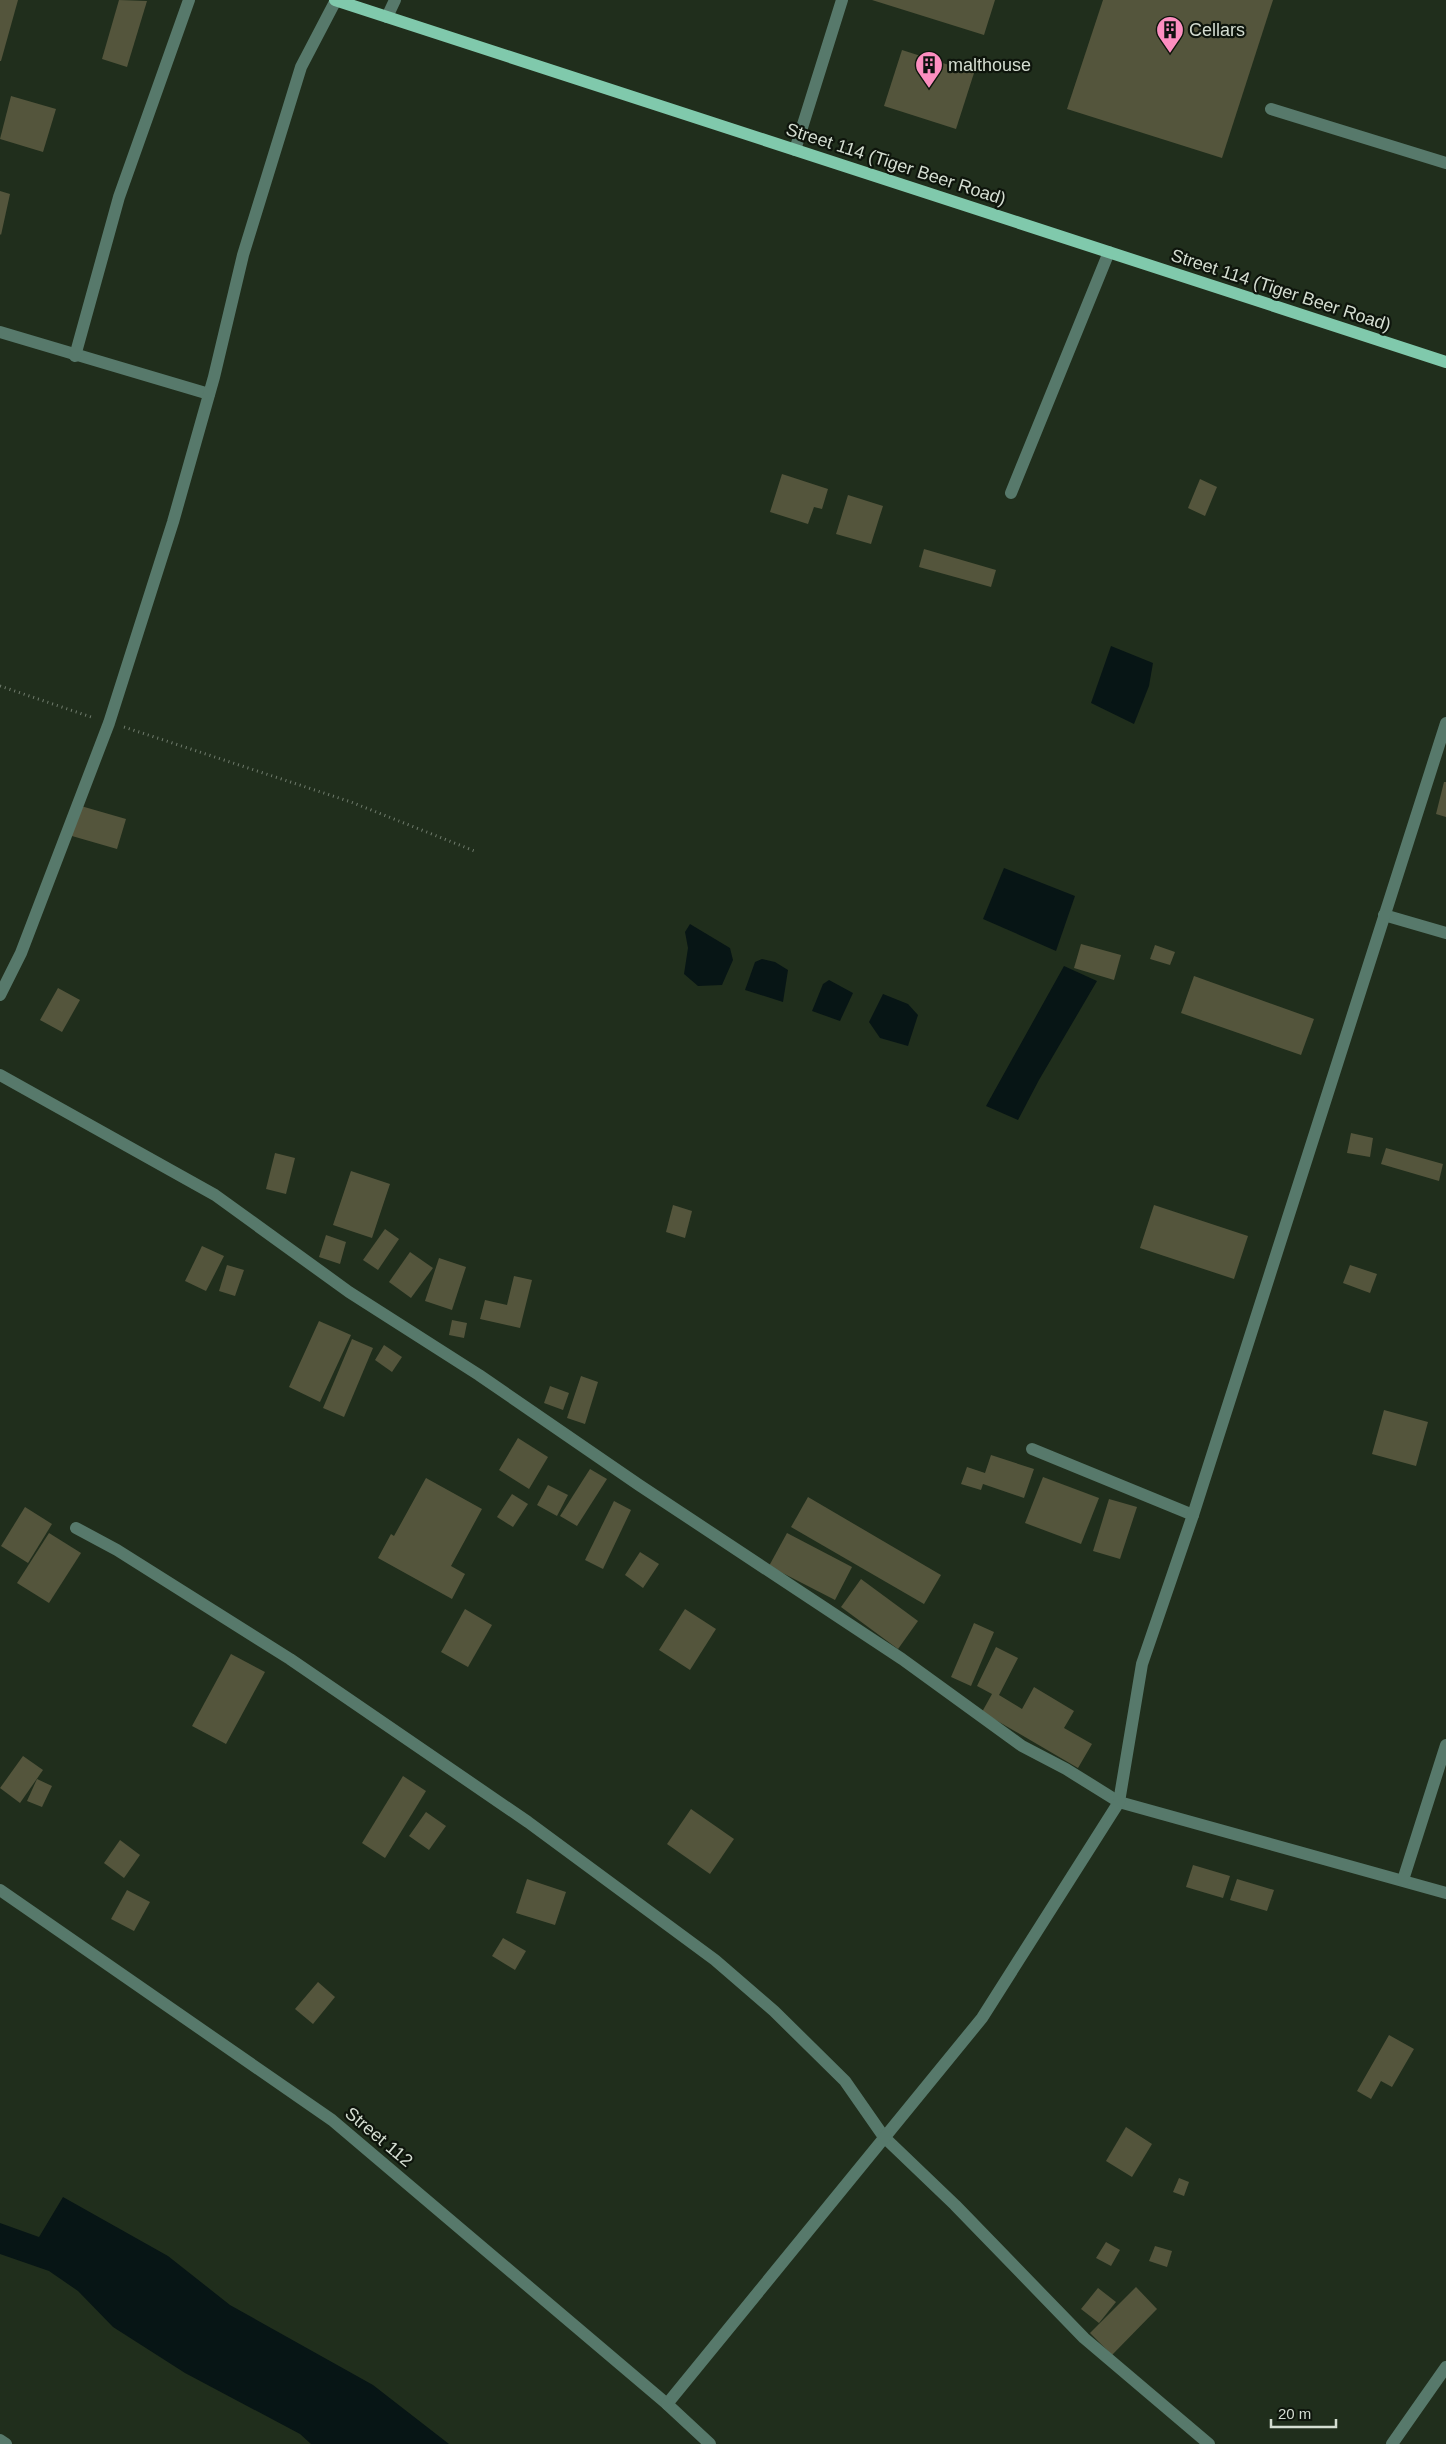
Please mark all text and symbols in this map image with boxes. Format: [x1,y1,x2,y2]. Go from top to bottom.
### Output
building icon: Cellars [1155,15,1185,54]
place label: Cellars [1189,20,1245,40]
building icon: malthouse [914,50,944,89]
place label: malthouse [948,55,1031,75]
street label: Street 114 (Tiger Beer Road) [783,119,1009,209]
street label: Street 114 (Tiger Beer Road) [1168,245,1394,335]
street label: Street 112 [341,2103,417,2171]
scale bar [1271,2396,1336,2428]
text: 20 m [1278,2405,1311,2422]

